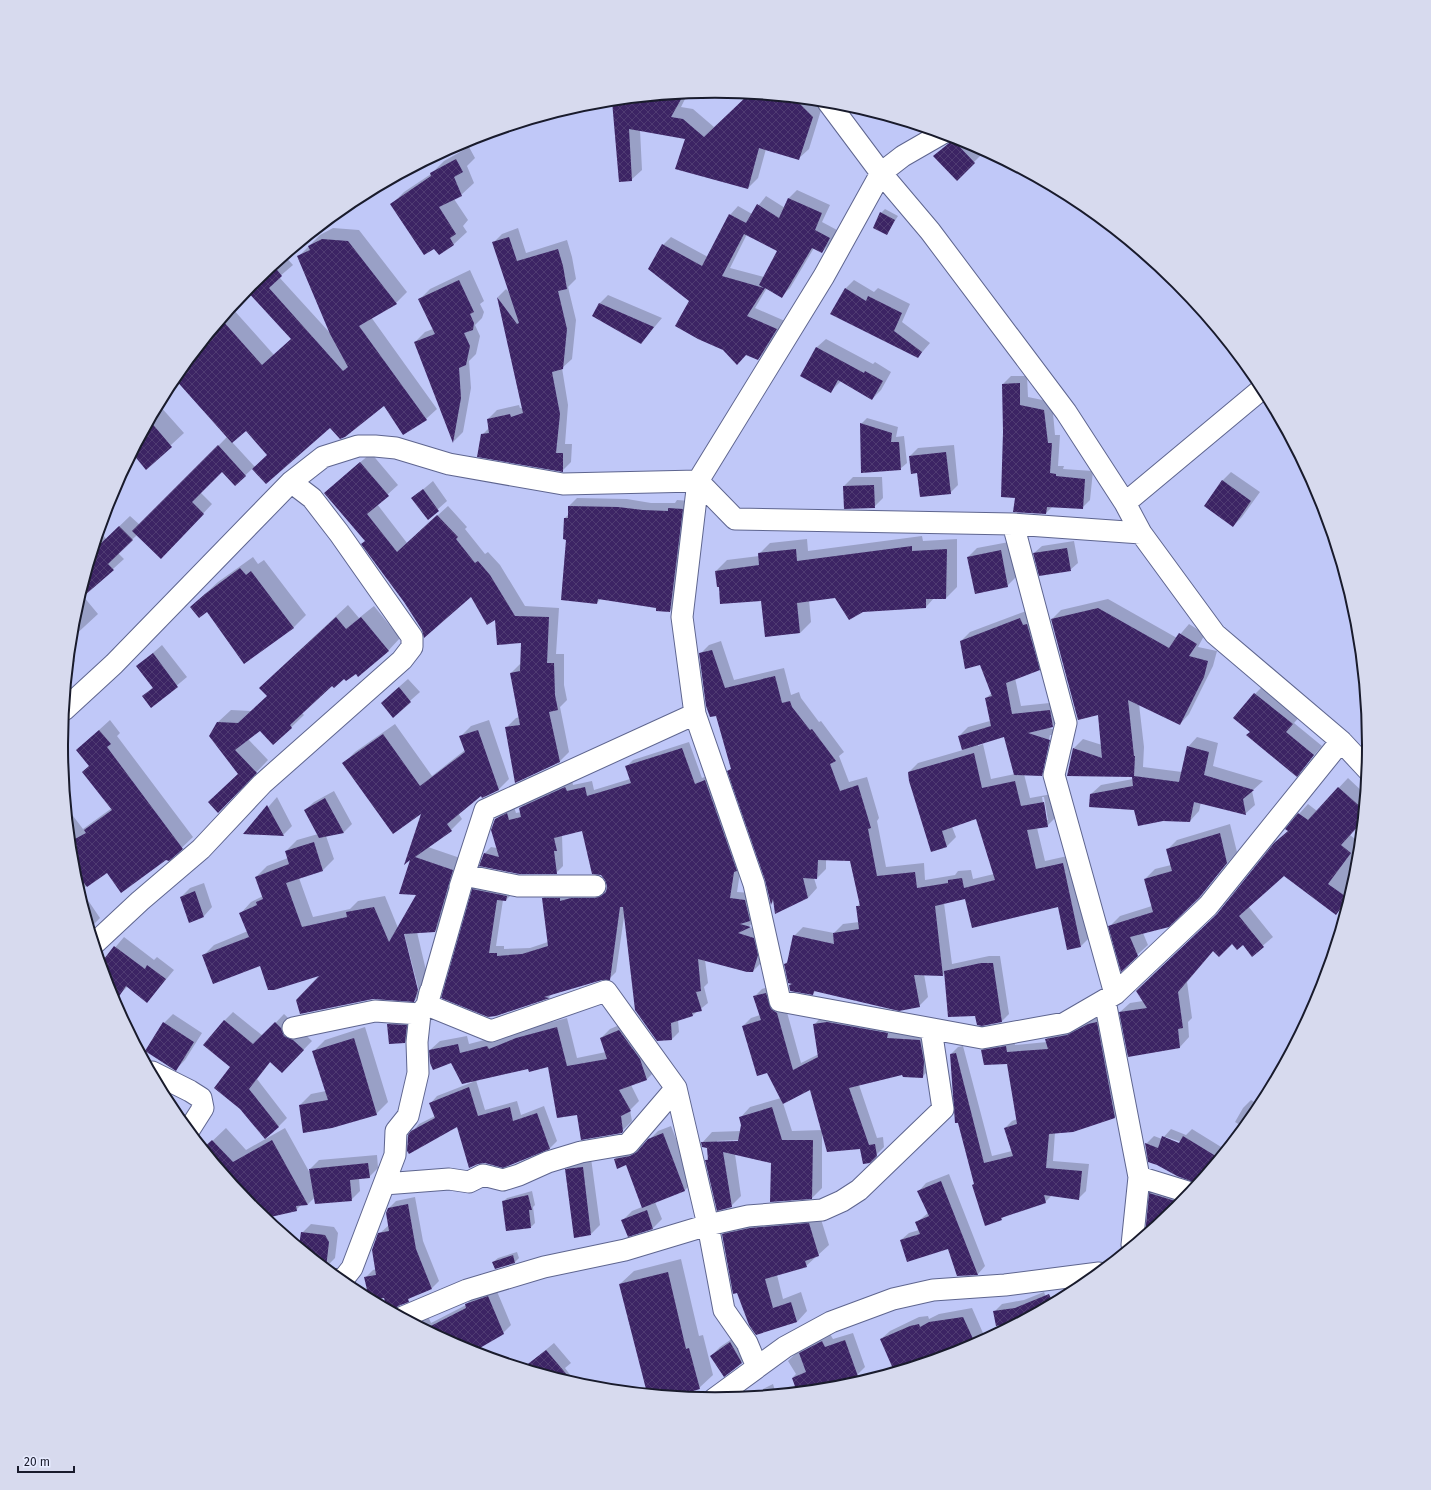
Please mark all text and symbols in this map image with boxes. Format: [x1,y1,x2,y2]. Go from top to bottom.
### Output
scale bar [18,1448,74,1474]
text: 20 m [24,1455,50,1469]

